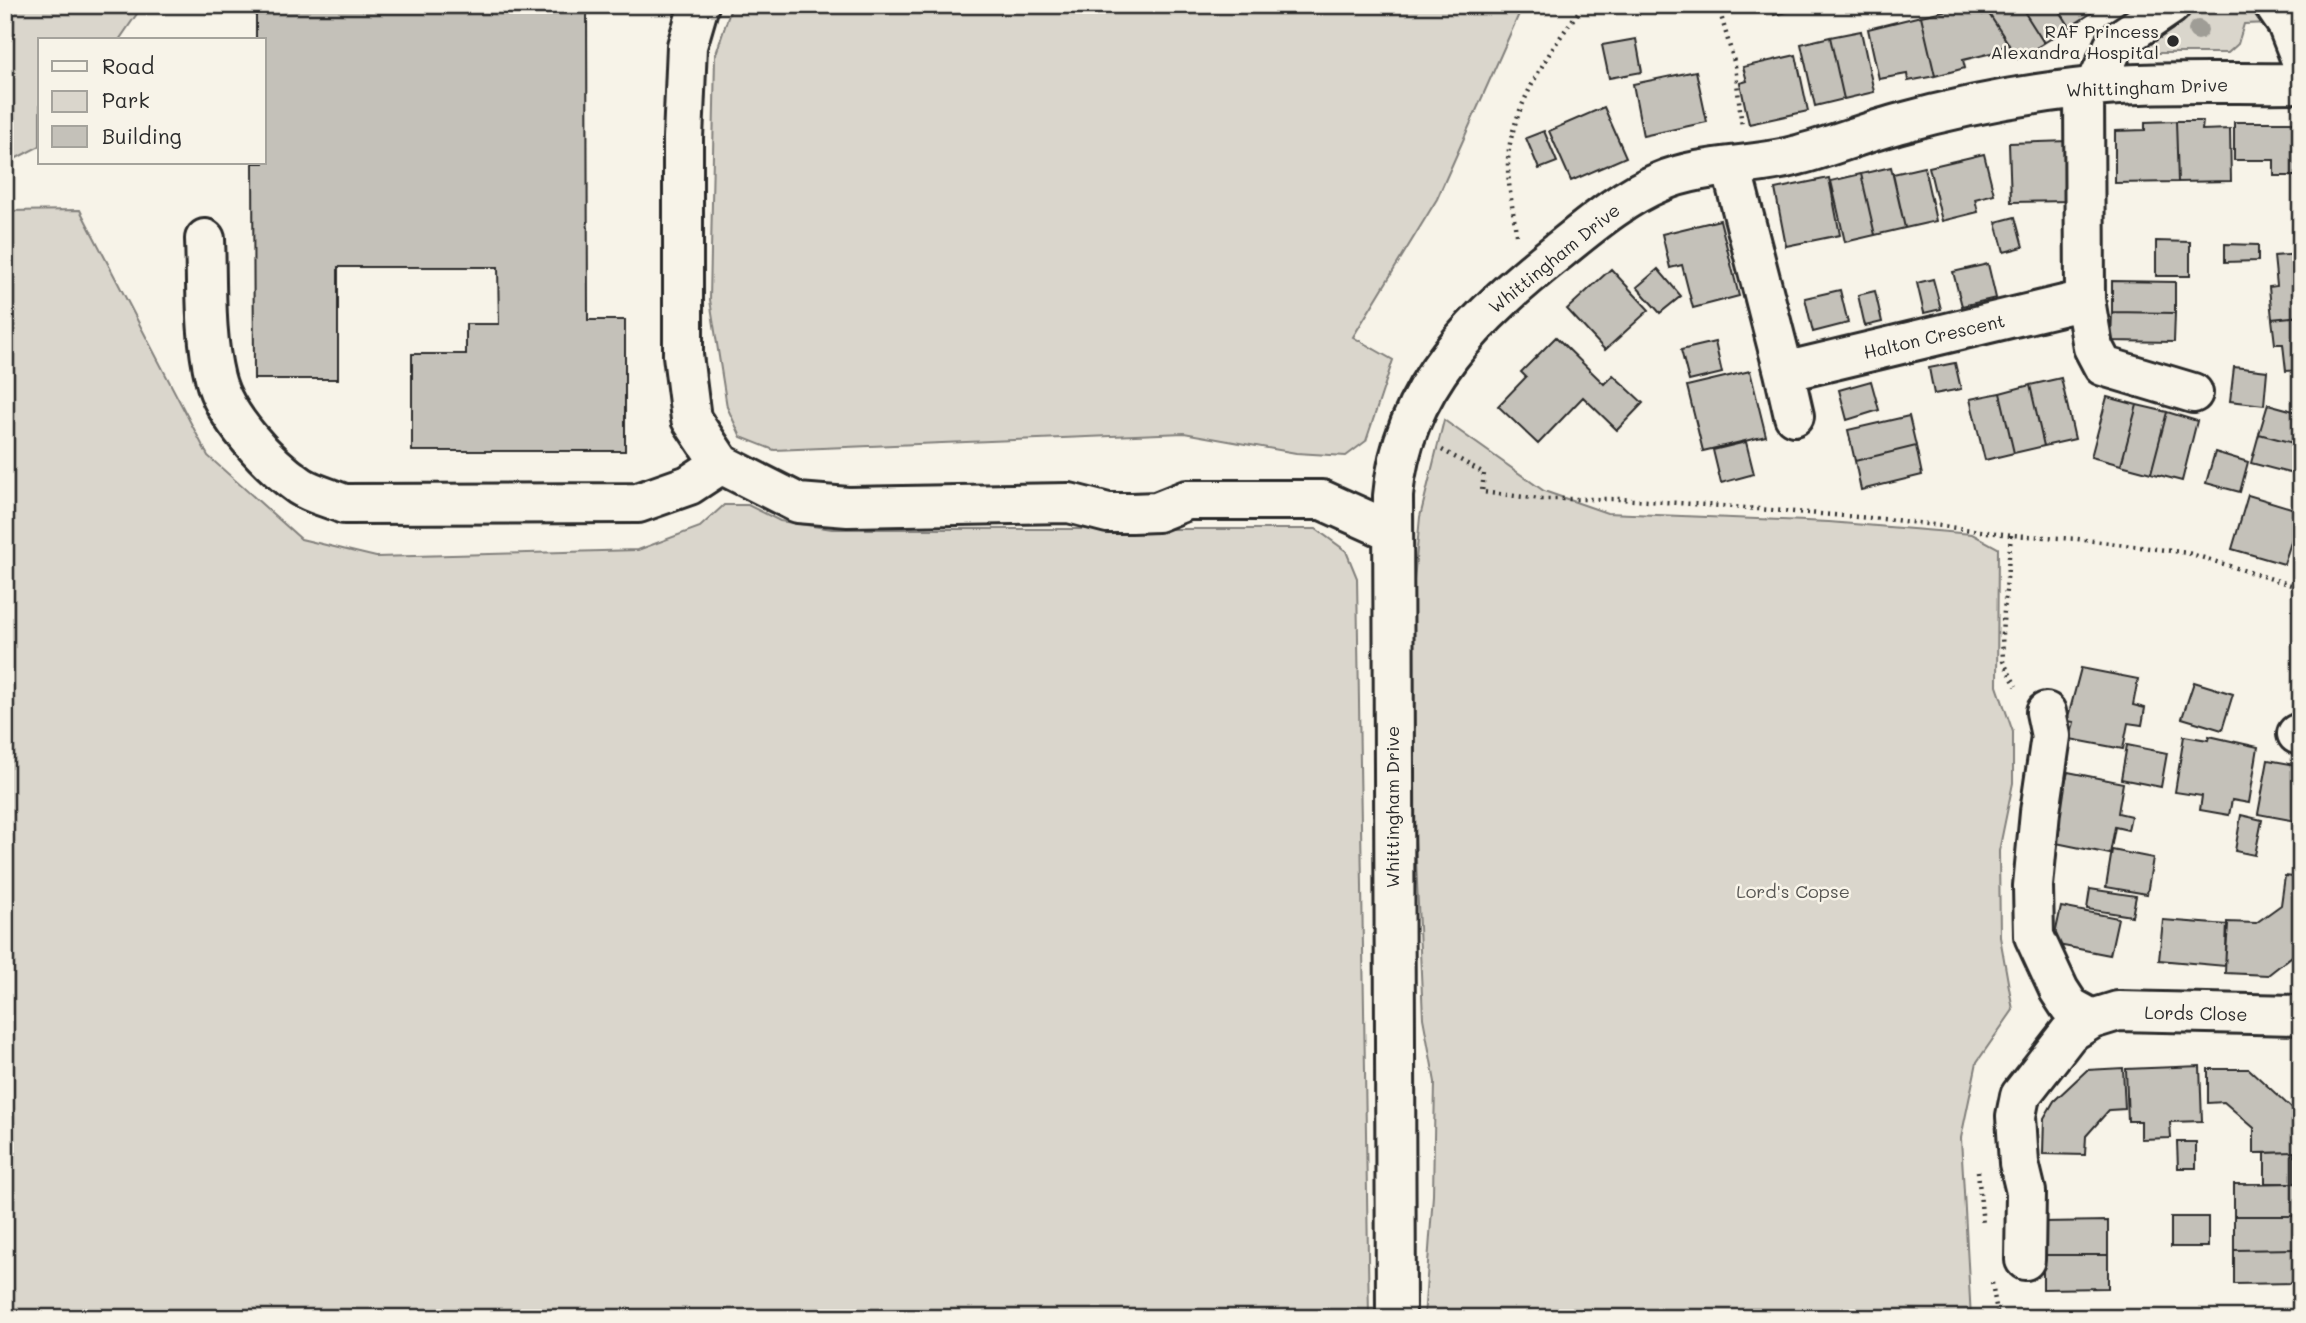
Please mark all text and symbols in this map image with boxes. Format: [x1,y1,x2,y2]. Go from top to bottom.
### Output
place label: RAF Princess Alexandra Hospital [1991,19,2159,64]
marker: RAF Princess Alexandra Hospital [2165,33,2181,49]
legend [38,38,266,164]
text: Road [102,52,154,79]
street label: Whittingham Drive [2065,72,2229,102]
text: Park [102,86,150,113]
text: Building [102,122,182,149]
street label: Whittingham Drive [1483,198,1625,318]
street label: Halton Crescent [1861,308,2007,364]
street label: Whittingham Drive [1380,726,1404,888]
park label: Lord's Copse [1736,879,1850,903]
street label: Lords Close [2144,1000,2248,1026]

